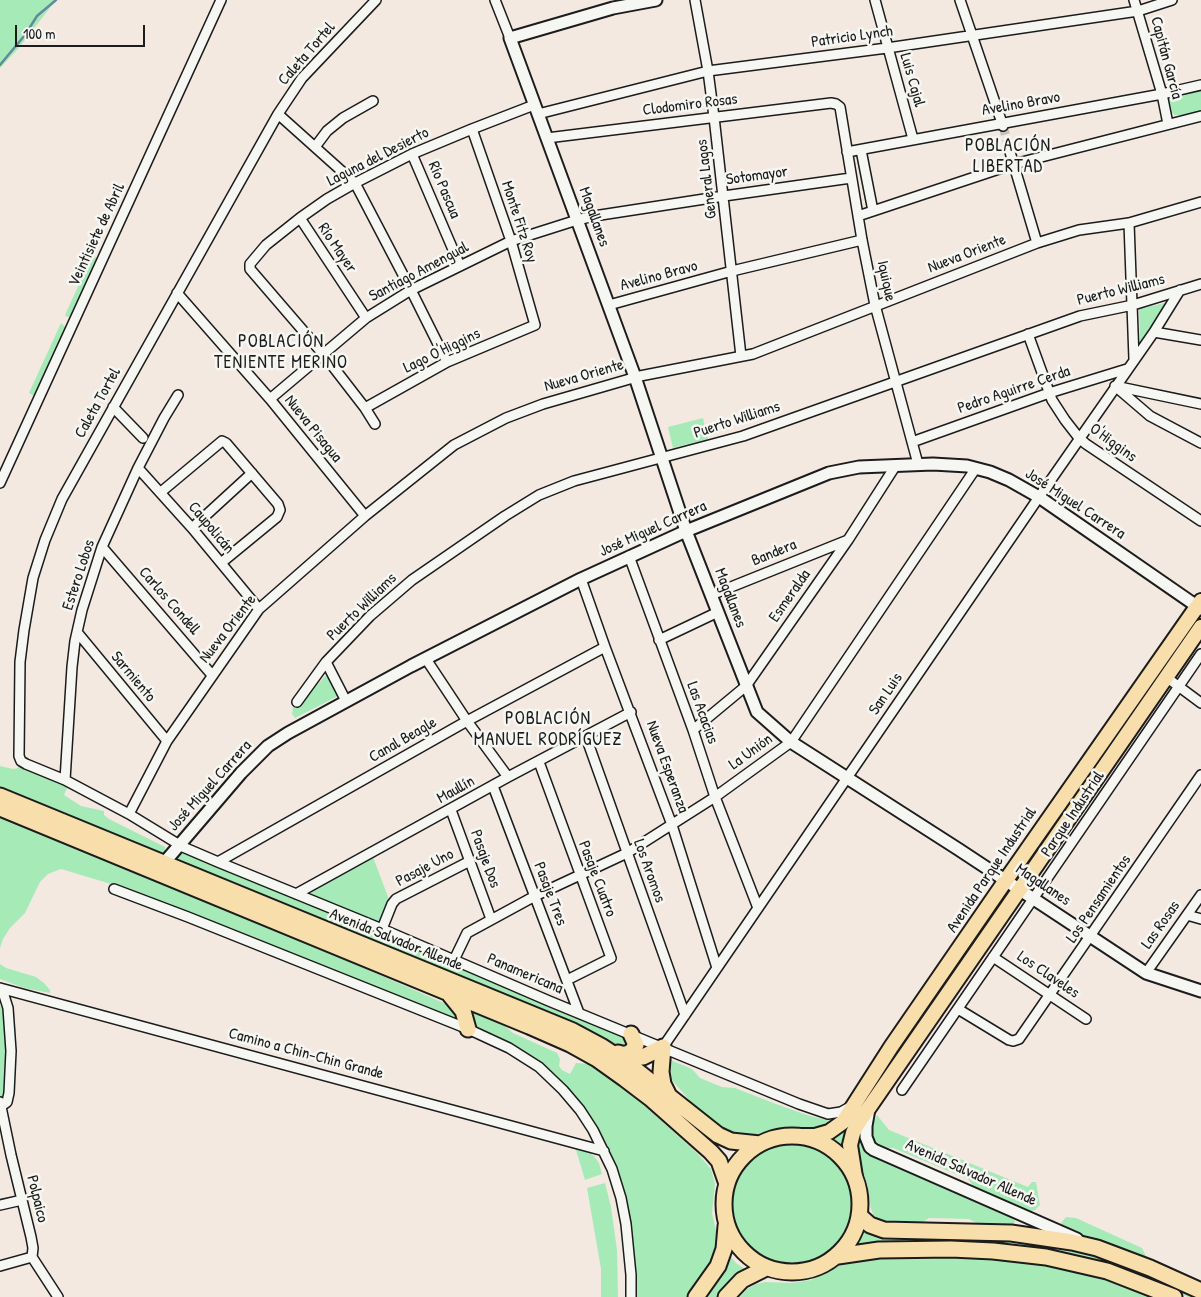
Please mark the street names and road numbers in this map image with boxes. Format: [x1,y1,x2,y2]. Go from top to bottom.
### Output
street label: Capitán García [1146,15,1186,101]
street label: Caleta Tortel [274,19,340,89]
street label: Patricio Lynch [810,22,894,52]
street label: Luis Cajal [895,51,929,109]
street label: Avelino Bravo [980,88,1062,120]
street label: Clodomiro Rosas [642,90,738,120]
street label: Laguna del Desierto [324,123,432,191]
street label: General Lagos [693,138,721,220]
street label: Río Pascua [423,159,465,221]
street label: Sotomayor [725,162,789,190]
street label: Monte Fitz Roy [497,179,541,265]
street label: Veintisiete de Abril [65,180,129,290]
street label: Magallanes [574,185,614,249]
street label: Río Mayer [313,219,361,277]
street label: Nueva Oriente [925,230,1009,278]
street label: Santiago Amengual [366,238,472,306]
street label: Avelino Bravo [618,256,700,296]
street label: Iquique [872,259,900,303]
street label: Puerto Williams [1075,270,1167,310]
street label: Lago O'Higgins [400,324,484,378]
street label: Nueva Oriente [542,356,626,396]
street label: Pedro Aguirre Cerda [955,362,1073,418]
street label: Caleta Tortel [71,365,125,441]
street label: Nueva Pisagua [280,391,346,467]
street label: Puerto Williams [691,397,783,443]
street label: O'Higgins [1086,419,1140,467]
street label: José Miguel Carrera [1021,464,1129,544]
street label: José Miguel Carrera [596,497,710,561]
street label: Caupolicán [184,498,238,558]
street label: Bandera [749,535,799,571]
street label: Estero Lobos [59,537,99,613]
street label: Carlos Condell [134,563,204,639]
street label: Magallanes [710,566,750,630]
street label: Esmeralda [765,566,815,626]
street label: Puerto Williams [323,569,401,645]
street label: Nueva Oriente [195,591,261,667]
street label: Sarmiento [106,648,160,706]
street label: San Luis [865,669,907,719]
street label: Las Acacias [682,679,722,747]
street label: Canal Beagle [366,713,440,767]
street label: Nueva Esperanza [641,718,693,816]
street label: La Unión [725,730,777,774]
street label: José Miguel Carrera [164,737,256,835]
street label: Parque Industrial [1037,767,1109,861]
street label: Maullín [434,772,478,808]
street label: Avenida Parque Industrial [943,804,1041,936]
street label: Pasaje Dos [466,827,504,891]
street label: Los Aromos [629,837,669,905]
street label: Pasaje Cuatro [574,838,620,920]
street label: Pasaje Uno [393,845,457,891]
street label: Los Pensamientos [1062,851,1136,947]
street label: Pasaje Tres [529,860,571,928]
street label: Magallanes [1012,860,1074,910]
street label: Las Rosas [1138,897,1184,953]
street label: Avenida Salvador Allende [327,905,465,975]
street label: Los Claveles [1013,947,1083,1003]
street label: Panamericana [484,949,566,999]
street label: Camino a Chin-Chin Grande [226,1024,386,1084]
street label: Avenida Salvador Allende [902,1135,1040,1211]
street label: Polpaico [22,1174,52,1224]

